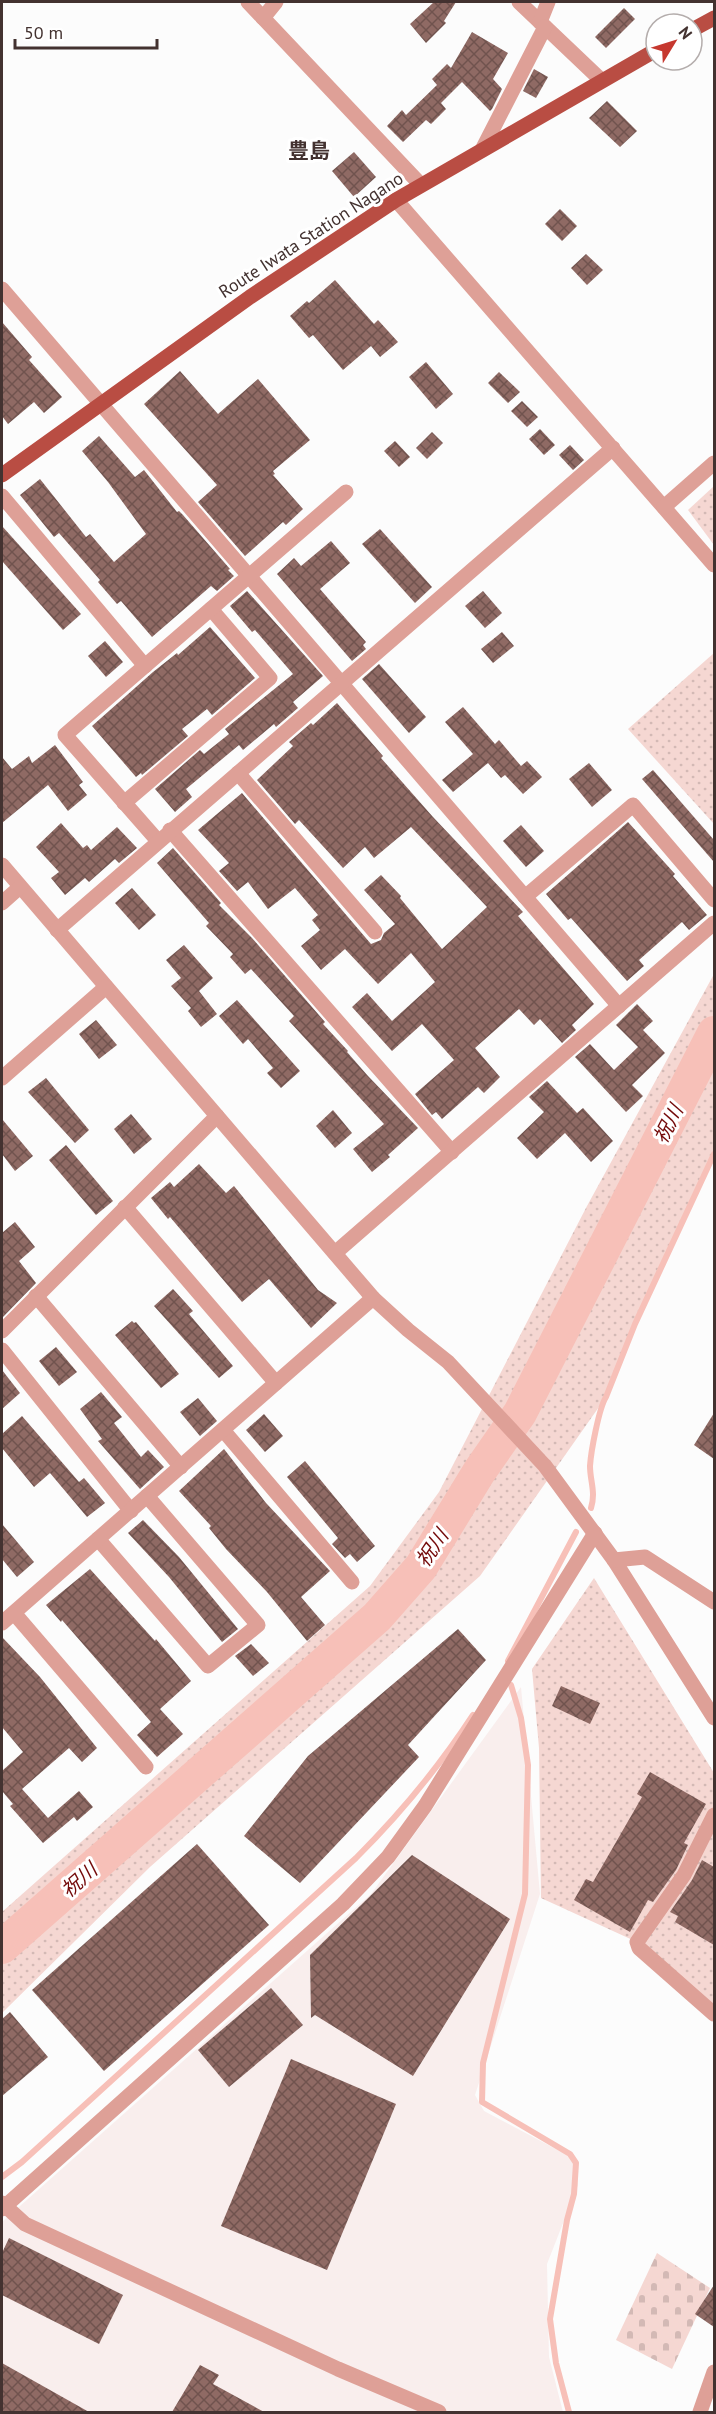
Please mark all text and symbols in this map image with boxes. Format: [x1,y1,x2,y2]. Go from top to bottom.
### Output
scale bar [15,12,158,50]
north arrow [644,12,704,72]
text: 50 m [24,21,63,44]
text: N [675,22,697,43]
district label: 豊島 [288,137,330,164]
street label: Route Iwata Station Nagano [214,166,407,303]
water label: 祝川 [647,1098,690,1148]
water label: 祝川 [410,1522,455,1572]
water label: 祝川 [55,1856,104,1903]

